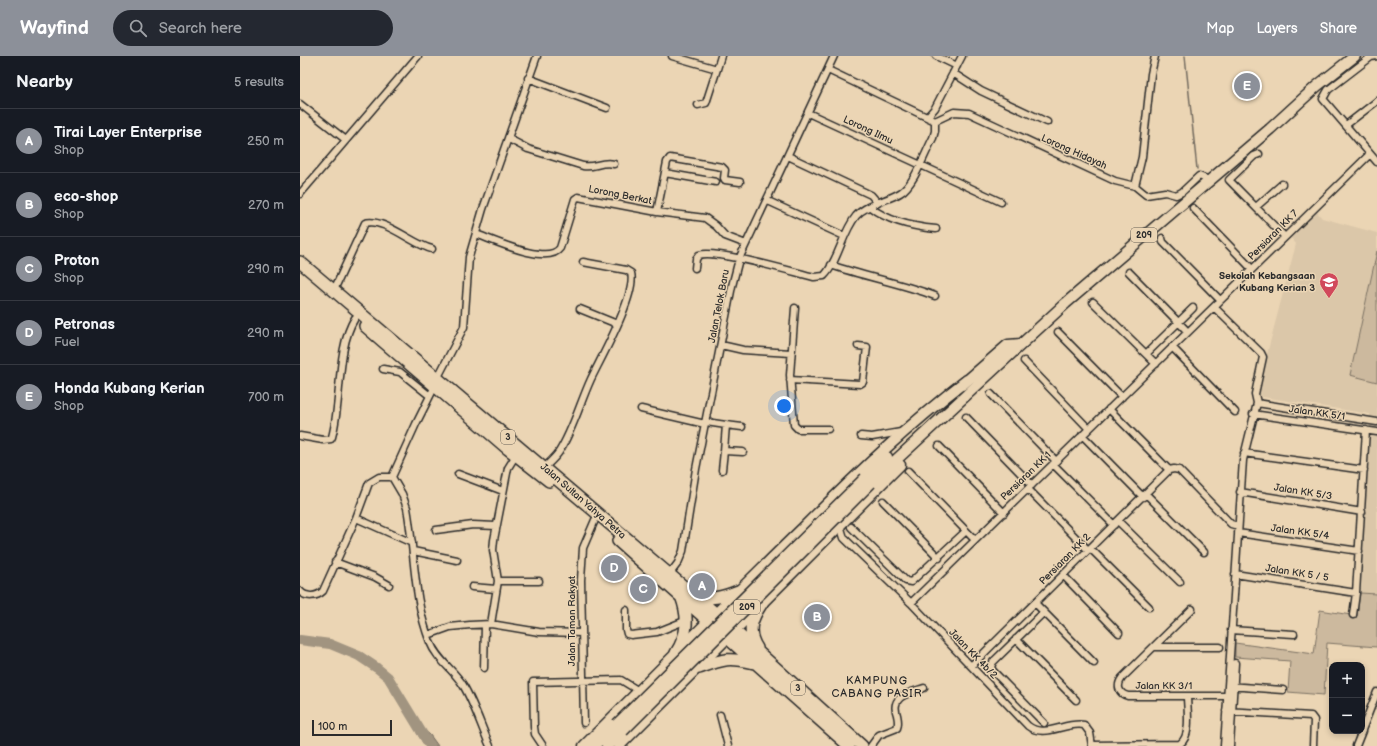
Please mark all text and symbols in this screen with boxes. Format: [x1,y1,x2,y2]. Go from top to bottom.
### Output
search box [113,10,393,46]
text: Wayfind [20,17,89,40]
icon: search [127,17,149,39]
text: Search here [159,19,242,38]
text: Map [1206,20,1234,37]
text: Layers [1256,20,1298,37]
text: Share [1320,20,1357,37]
pin: E [1234,71,1260,101]
text: Nearby [16,72,73,92]
text: 5 results [234,74,284,90]
street label: Lorong Ilmu [841,113,895,147]
text: Tirai Layer Enterprise [54,123,202,142]
street label: Lorong Hidayah [1039,132,1109,172]
text: A [25,133,33,149]
text: 250 m [247,133,284,149]
text: Shop [54,142,84,158]
street label: Lorong Berkat [587,183,653,207]
text: eco-shop [54,187,118,206]
text: B [24,197,34,213]
text: 270 m [248,197,284,213]
text: Shop [54,206,84,222]
street label: Persiaran KK 7 [1245,207,1301,263]
road number: 209 [1131,228,1157,242]
text: Proton [54,251,99,270]
text: C [24,261,34,277]
text: 290 m [247,261,284,277]
street label: Jalan Telok Baru [706,268,732,344]
text: Shop [54,270,84,286]
place label: Sekolah Kebangsaan Kubang Kerian 3 [1219,270,1315,294]
school or university icon: Sekolah Kebangsaan Kubang Kerian 3 [1318,271,1340,299]
text: Petronas [54,315,115,334]
text: D [24,325,34,341]
text: 290 m [247,325,284,341]
text: Fuel [54,334,79,350]
text: Honda Kubang Kerian [54,379,205,398]
text: E [25,389,33,405]
text: 700 m [248,389,284,405]
your location [774,396,794,416]
text: Shop [54,398,84,414]
street label: Jalan KK 5/1 [1288,403,1346,423]
road number: 3 [501,430,515,444]
street label: Persiaran KK 1 [998,449,1054,503]
street label: Jalan Sultan Yahya Petra [538,461,628,542]
street label: Jalan KK 5/3 [1273,481,1333,503]
street label: Jalan KK 5/4 [1270,522,1330,542]
street label: Persiaran KK 2 [1037,531,1093,587]
pin: D [601,553,627,583]
street label: Jalan KK 5 / 5 [1265,562,1330,584]
pin: A [689,571,715,601]
pin: C [630,574,656,604]
street label: Jalan Taman Rakyat [566,576,578,666]
road number: 209 [734,600,760,614]
pin: B [804,602,830,632]
street label: Jalan KK 4b/2 [946,627,1000,681]
map controls [1329,662,1365,734]
button: + [1329,662,1365,698]
district label: KAMPUNG CABANG PASIR [831,674,923,700]
street label: Jalan KK 3/1 [1136,680,1193,692]
road number: 3 [791,681,805,695]
button: − [1329,698,1365,734]
scale bar [312,718,392,737]
text: 100 m [318,720,347,733]

